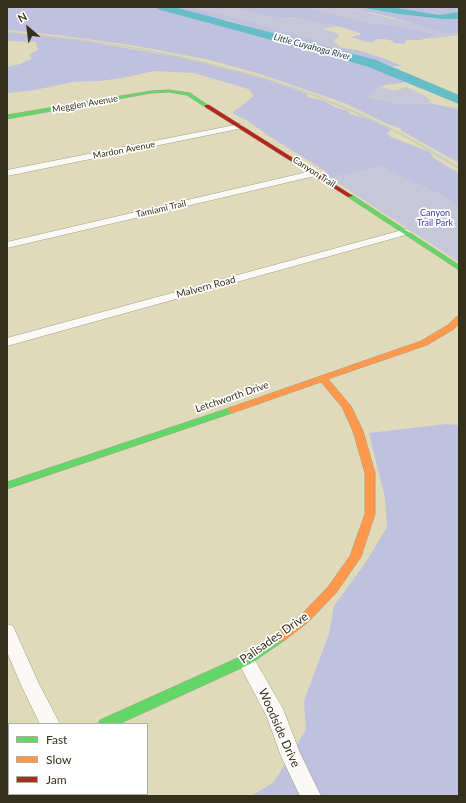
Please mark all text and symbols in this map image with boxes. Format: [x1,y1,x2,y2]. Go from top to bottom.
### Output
north arrow [8,8,48,48]
text: N [15,9,29,25]
water label: Little Cuyahoga River [273,32,351,62]
street label: Megglen Avenue [51,93,119,115]
street label: Mardon Avenue [92,139,156,161]
street label: Canyon Trail [291,154,337,190]
street label: Tamiami Trail [135,198,187,220]
park label: Canyon Trail Park [417,208,453,229]
street label: Malvern Road [175,273,237,301]
street label: Letchworth Drive [194,379,270,415]
street label: Palisades Drive [237,609,311,667]
street label: Woodside Drive [255,686,303,770]
legend [8,723,148,795]
text: Fast [46,732,67,747]
text: Slow [46,752,71,767]
text: Jam [46,772,67,787]

